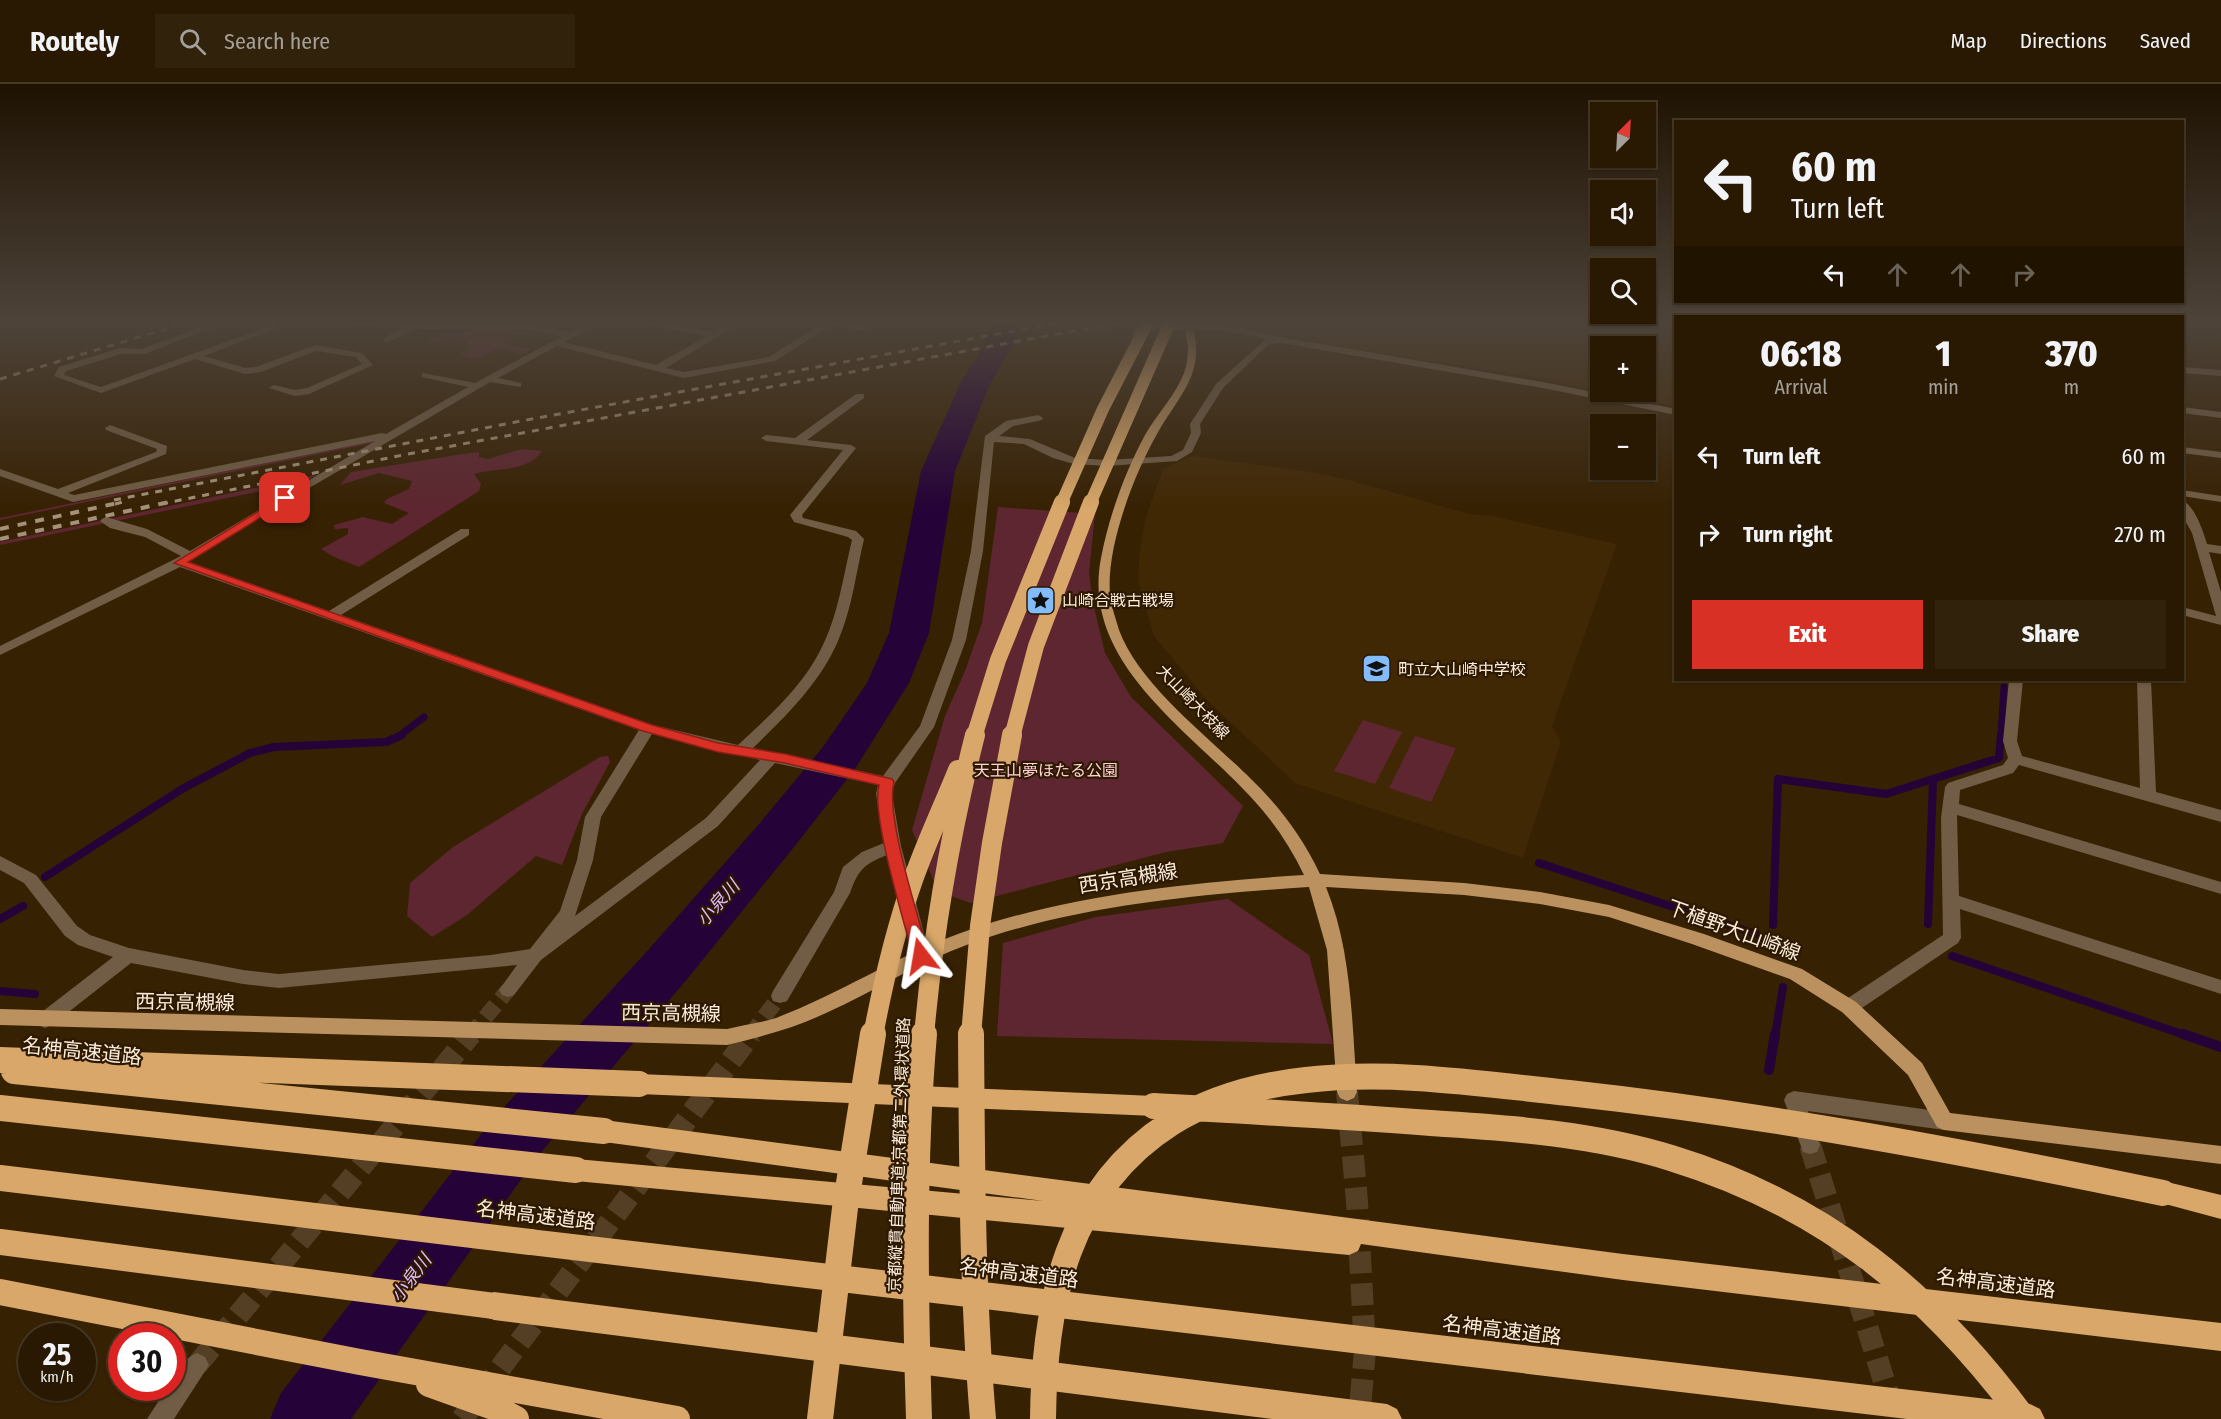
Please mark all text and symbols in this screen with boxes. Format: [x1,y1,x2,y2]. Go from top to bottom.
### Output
search box [155,14,575,68]
text: Routely [30,25,119,58]
icon: search [176,25,209,58]
text: Search here [224,28,330,55]
text: Map [1950,28,1987,54]
text: Directions [2020,28,2107,54]
text: Saved [2140,28,2191,54]
north arrow [1590,102,1656,168]
map controls [1590,102,1656,480]
text: 60 m [1791,142,1877,192]
icon: left [1692,144,1770,222]
button: sound [1590,180,1656,246]
text: Turn left [1791,193,1884,225]
button: search [1590,258,1656,324]
icon: left [1818,258,1851,291]
icon: ahead [1881,258,1914,291]
icon: ahead [1944,258,1977,291]
icon: right [2007,258,2040,291]
text: 06:18 [1760,332,1842,376]
text: 1 [1936,332,1951,376]
text: 370 [2045,332,2098,376]
button: + [1590,336,1656,402]
text: Arrival [1774,375,1827,399]
text: min [1928,375,1959,399]
text: m [2064,375,2079,399]
button: − [1590,414,1656,480]
icon: left [1692,440,1725,473]
text: Turn left [1743,443,1821,470]
text: 60 m [2122,443,2166,470]
pin [259,472,310,523]
icon: arrive [268,481,301,514]
icon: right [1692,518,1725,551]
text: Turn right [1743,521,1832,548]
text: 270 m [2114,521,2166,548]
place icon: 山崎合戦古戦場 [1025,584,1057,616]
place label: 山崎合戦古戦場 [1062,591,1174,610]
button: Exit [1692,600,1923,669]
button: Share [1935,600,2166,669]
school or university icon: 町立大山崎中学校 [1361,653,1393,685]
place label: 町立大山崎中学校 [1398,660,1526,679]
street label: 大山崎大枝線 [1153,661,1233,743]
park label: 天王山夢ほたる公園 [974,761,1118,780]
street label: 西京高槻線 [1077,858,1179,898]
water label: 小泉川 [692,874,745,931]
street label: 下植野大山崎線 [1664,895,1804,965]
position arrow [889,924,953,988]
street label: 西京高槻線 [135,989,235,1015]
street label: 西京高槻線 [621,1000,721,1026]
street label: 京都縦貫自動車道;京都第二外環状道路 [885,1017,913,1293]
street label: 名神高速道路 [21,1033,143,1069]
street label: 名神高速道路 [475,1196,597,1234]
water label: 小泉川 [386,1248,437,1306]
street label: 名神高速道路 [958,1254,1080,1292]
street label: 名神高速道路 [1935,1264,2057,1302]
street label: 名神高速道路 [1441,1311,1563,1349]
speed limit sign: 30 [108,1323,186,1401]
text: 25 [43,1337,71,1373]
text: km/h [40,1368,74,1386]

